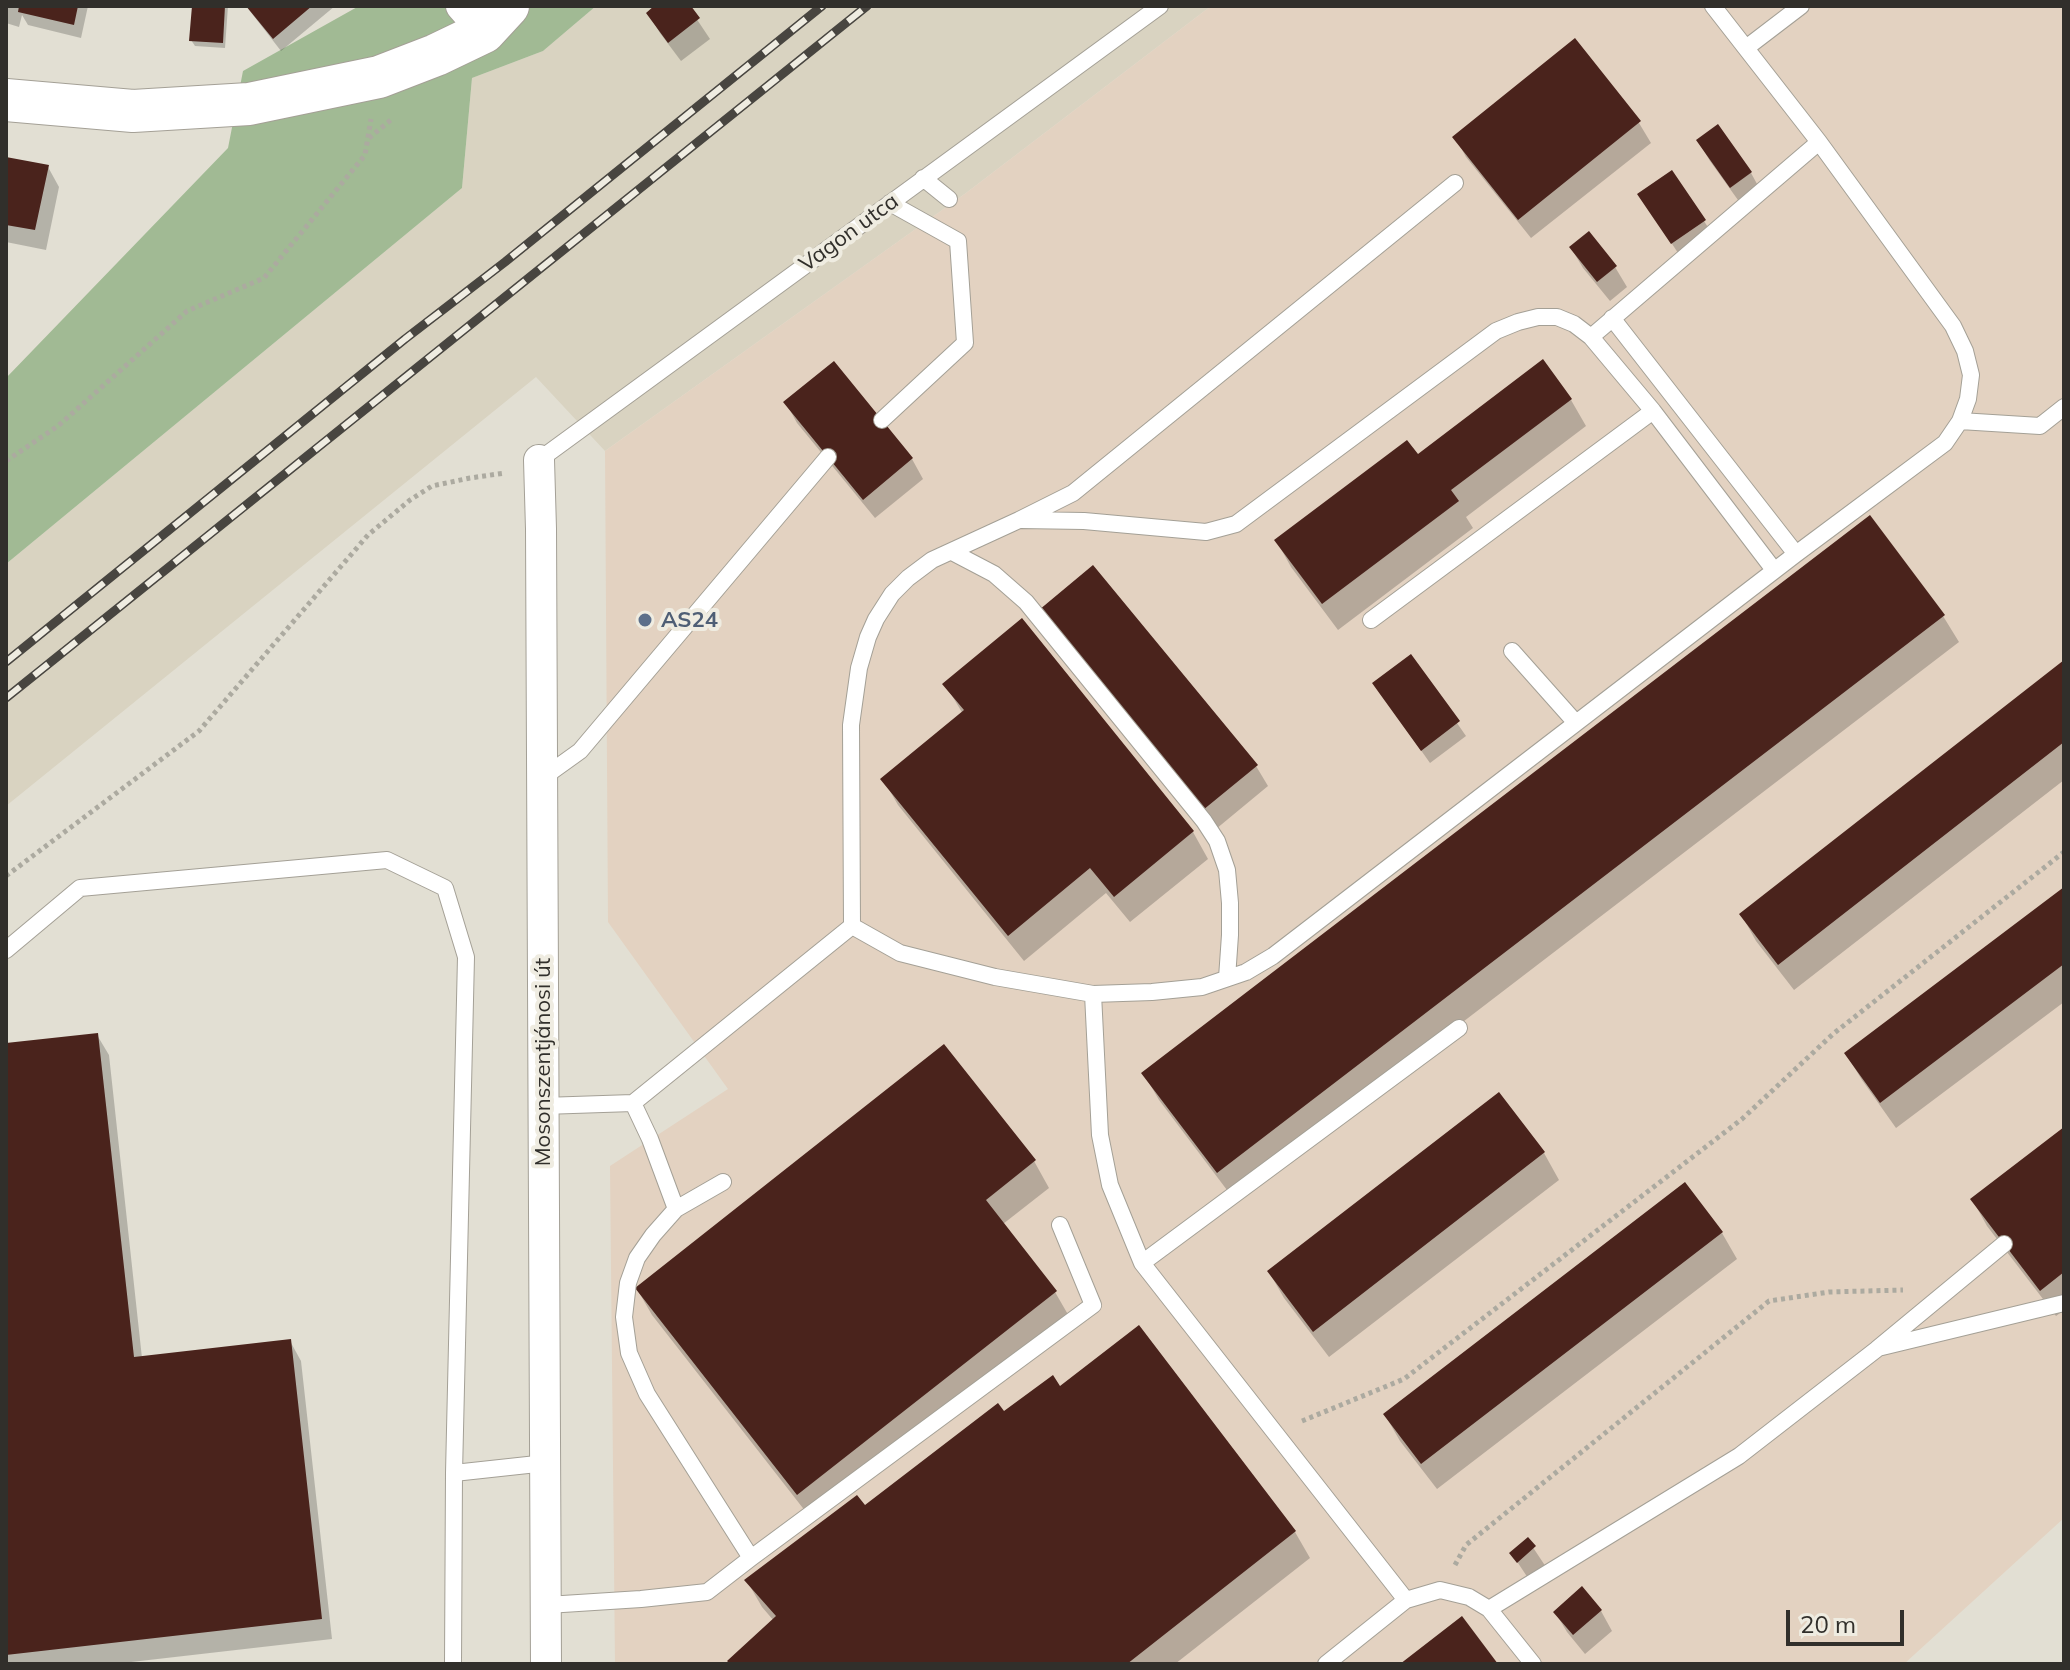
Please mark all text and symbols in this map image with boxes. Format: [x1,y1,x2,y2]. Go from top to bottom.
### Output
street label: Vagon utca [794,188,904,278]
place label: AS24 [661,607,718,633]
marker: AS24 [636,611,654,629]
street label: Mosonszentjánosi út [530,958,556,1166]
scale bar [1790,1594,1908,1644]
text: 20 m [1800,1609,1856,1639]

